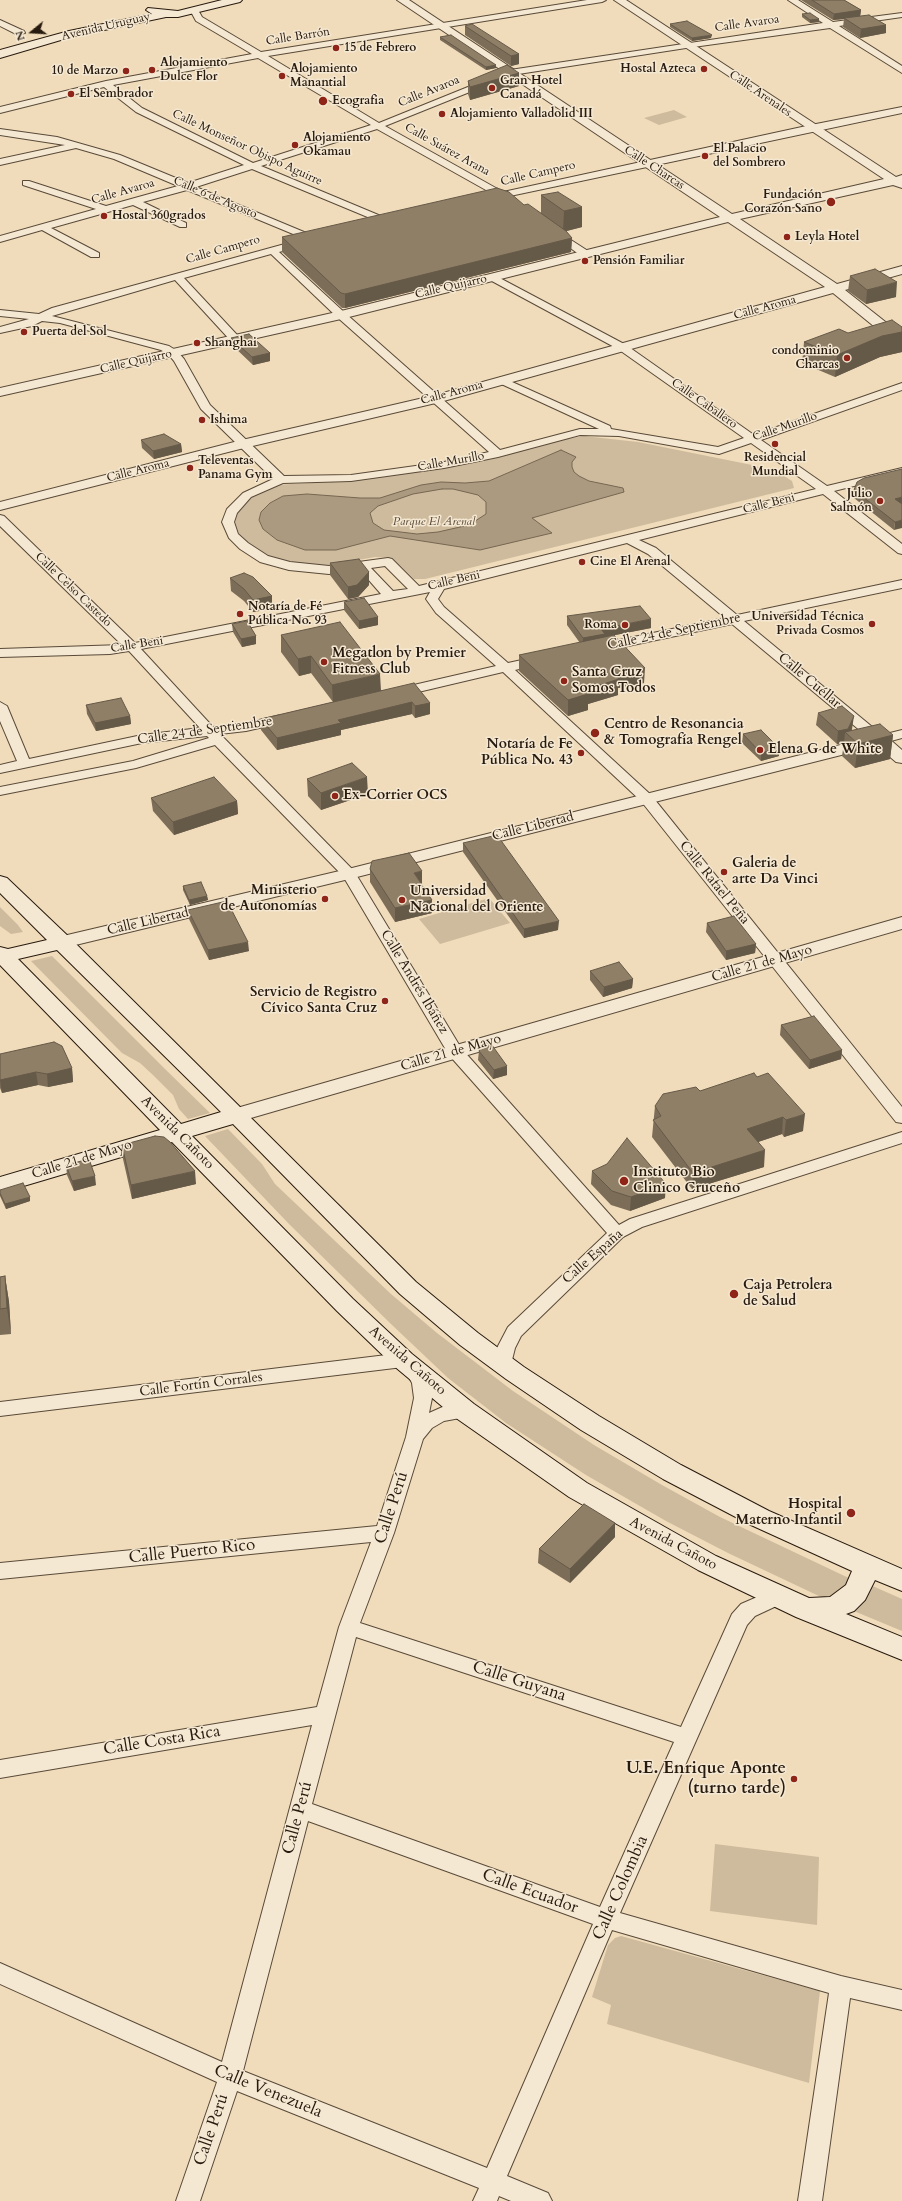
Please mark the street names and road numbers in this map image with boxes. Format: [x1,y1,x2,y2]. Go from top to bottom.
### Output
street label: Avenida Uruguay [60,10,152,44]
street label: Calle Avaroa [714,12,780,36]
street label: Calle Barrón [265,25,331,49]
street label: Calle Arenales [726,68,794,120]
street label: Calle Avaroa [396,73,462,111]
street label: Calle Monseñor Obispo Aguirre [170,107,324,189]
street label: Calle Suárez Arana [402,121,492,179]
street label: Calle Charcas [621,143,687,193]
street label: Calle Campero [499,158,577,190]
street label: Calle 6 de Agosto [171,174,259,222]
street label: Calle Avaroa [90,176,156,208]
street label: Calle Campero [184,233,262,267]
street label: Calle Quijarro [414,272,488,302]
street label: Calle Aroma [732,293,798,323]
street label: Calle Quijarro [99,347,173,377]
street label: Calle Caballero [668,376,740,432]
street label: Calle Aroma [419,378,485,408]
street label: Calle Murillo [751,409,819,445]
street label: Calle Murillo [417,449,485,475]
street label: Calle Aroma [105,456,171,486]
street label: Calle Beni [742,491,796,517]
street label: Calle Celso Castedo [32,550,114,630]
street label: Calle Beni [427,568,481,594]
street label: Calle 24 de Septiembre [606,610,742,654]
street label: Calle Beni [110,634,164,656]
street label: Calle Cuéllar [774,650,844,712]
street label: Calle 24 de Septiembre [136,713,274,749]
street label: Calle Libertad [491,809,575,845]
street label: Calle Rafael Peña [675,838,753,928]
street label: Calle Libertad [106,904,190,940]
street label: Calle Andrés Ibáñez [376,927,452,1037]
street label: Calle 21 de Mayo [710,942,814,986]
street label: Calle 21 de Mayo [399,1031,503,1075]
street label: Avenida Cañoto [137,1093,217,1173]
street label: Calle 21 de Mayo [30,1137,134,1183]
street label: Calle España [559,1226,627,1288]
street label: Avenida Cañoto [365,1323,449,1399]
street label: Calle Fortín Corrales [139,1369,263,1401]
street label: Calle Perú [371,1469,413,1547]
street label: Avenida Cañoto [626,1514,720,1574]
street label: Calle Puerto Rico [128,1535,256,1569]
street label: Calle Guyana [470,1657,568,1707]
street label: Calle Costa Rica [102,1722,222,1760]
street label: Calle Perú [278,1779,318,1857]
street label: Calle Colombia [589,1832,653,1944]
street label: Calle Ecuador [479,1865,581,1919]
street label: Calle Venezuela [211,2061,325,2123]
street label: Calle Perú [190,2091,234,2169]

